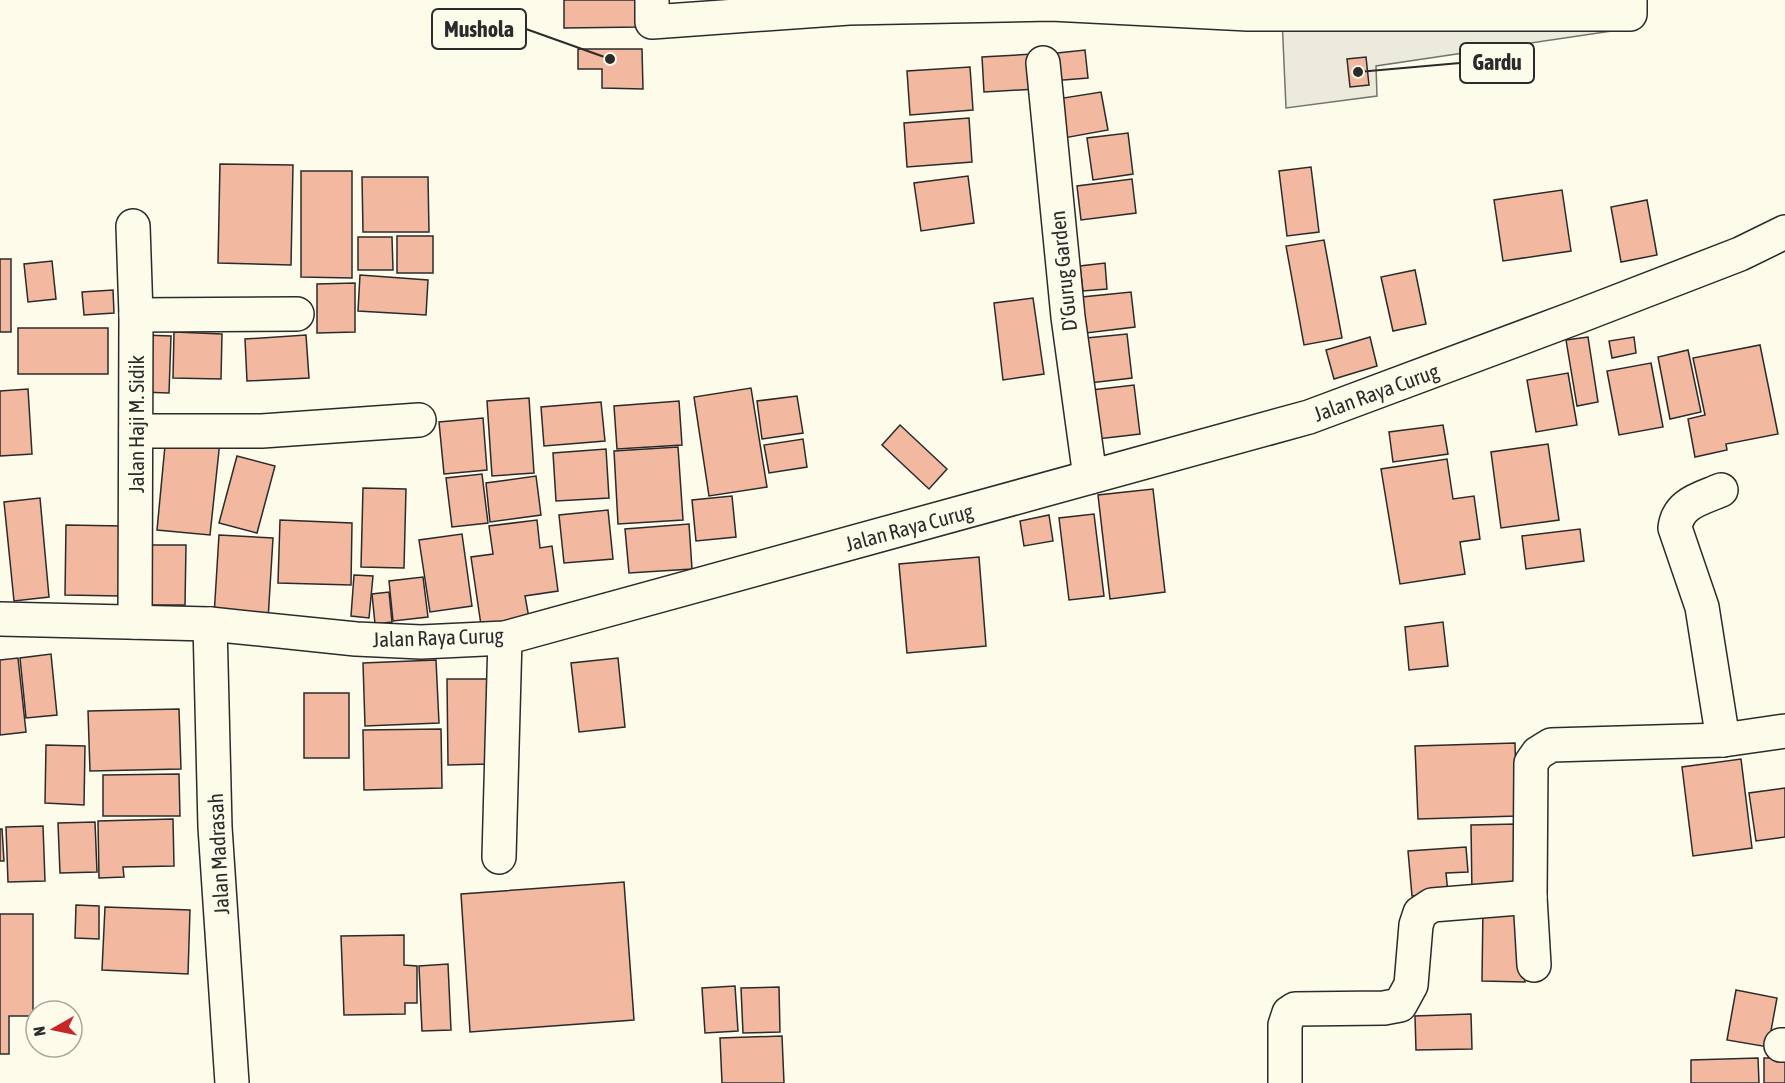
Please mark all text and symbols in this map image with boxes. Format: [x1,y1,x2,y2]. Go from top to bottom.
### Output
callout: Mushola [432,9,526,49]
text: Mushola [444,16,514,42]
callout: Gardu [1460,43,1534,83]
text: Gardu [1472,49,1522,75]
street label: D'Gurug Garden [1045,209,1081,333]
street label: Jalan Haji M. Sidik [124,355,148,493]
street label: Jalan Raya Curug [1310,358,1442,426]
street label: Jalan Raya Curug [843,498,975,556]
street label: Jalan Raya Curug [372,623,504,651]
street label: Jalan Madrasah [203,793,233,915]
north arrow [24,999,84,1059]
text: N [30,1025,49,1037]

